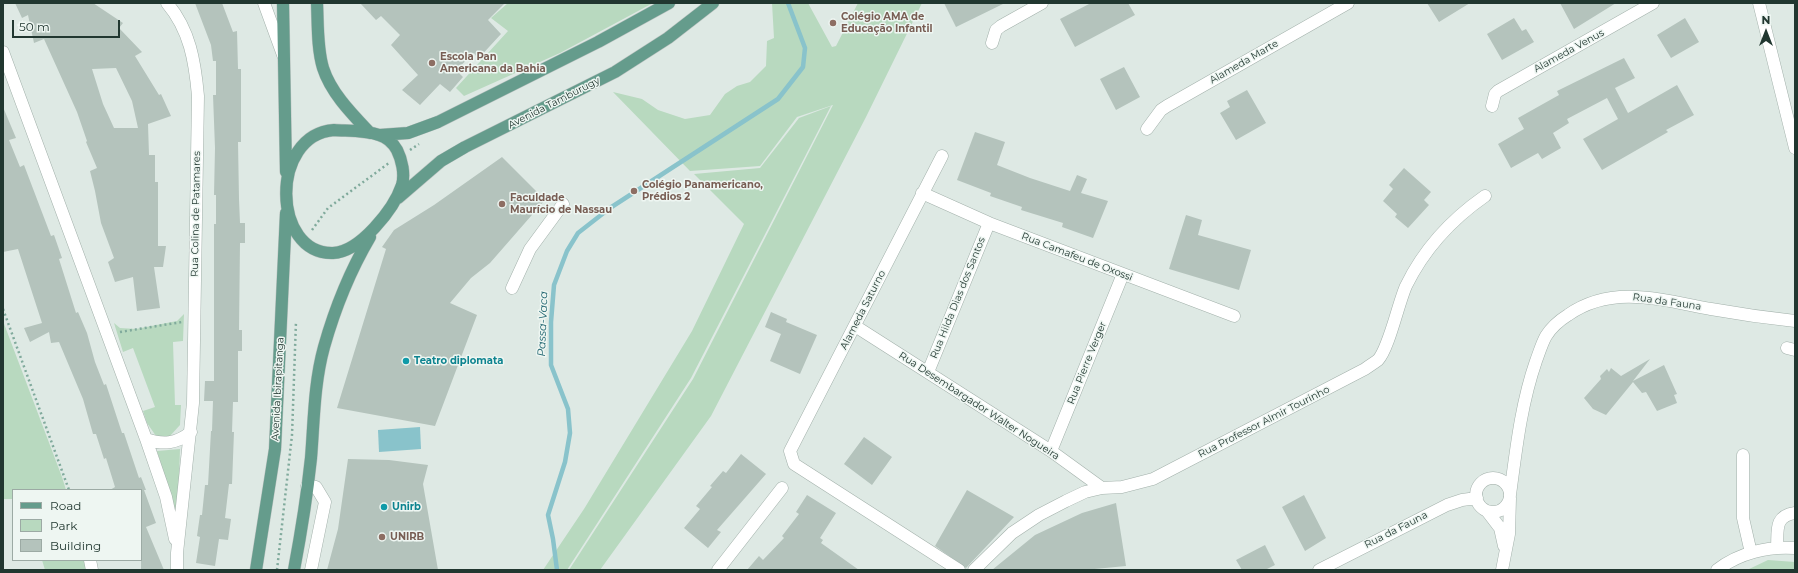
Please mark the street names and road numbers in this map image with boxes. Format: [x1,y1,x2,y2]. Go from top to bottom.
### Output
street label: Alameda Venus [1532,27,1606,75]
street label: Alameda Marte [1208,37,1280,87]
street label: Avenida Tamburugy [506,75,602,131]
street label: Rua Colina de Patamares [189,151,203,277]
street label: Rua Camafeu de Oxossi [1020,230,1134,284]
street label: Rua Hilda Dias dos Santos [928,235,988,361]
street label: Alameda Saturno [838,268,888,352]
street label: Rua da Fauna [1632,291,1702,313]
street label: Rua Pierre Verger [1065,320,1109,406]
street label: Avenida Ibirapitanga [269,337,287,441]
street label: Rua Desembargador Walter Nogueira [896,349,1062,463]
street label: Rua Professor Almir Tourinho [1196,384,1332,460]
street label: Rua da Fauna [1362,509,1430,551]

